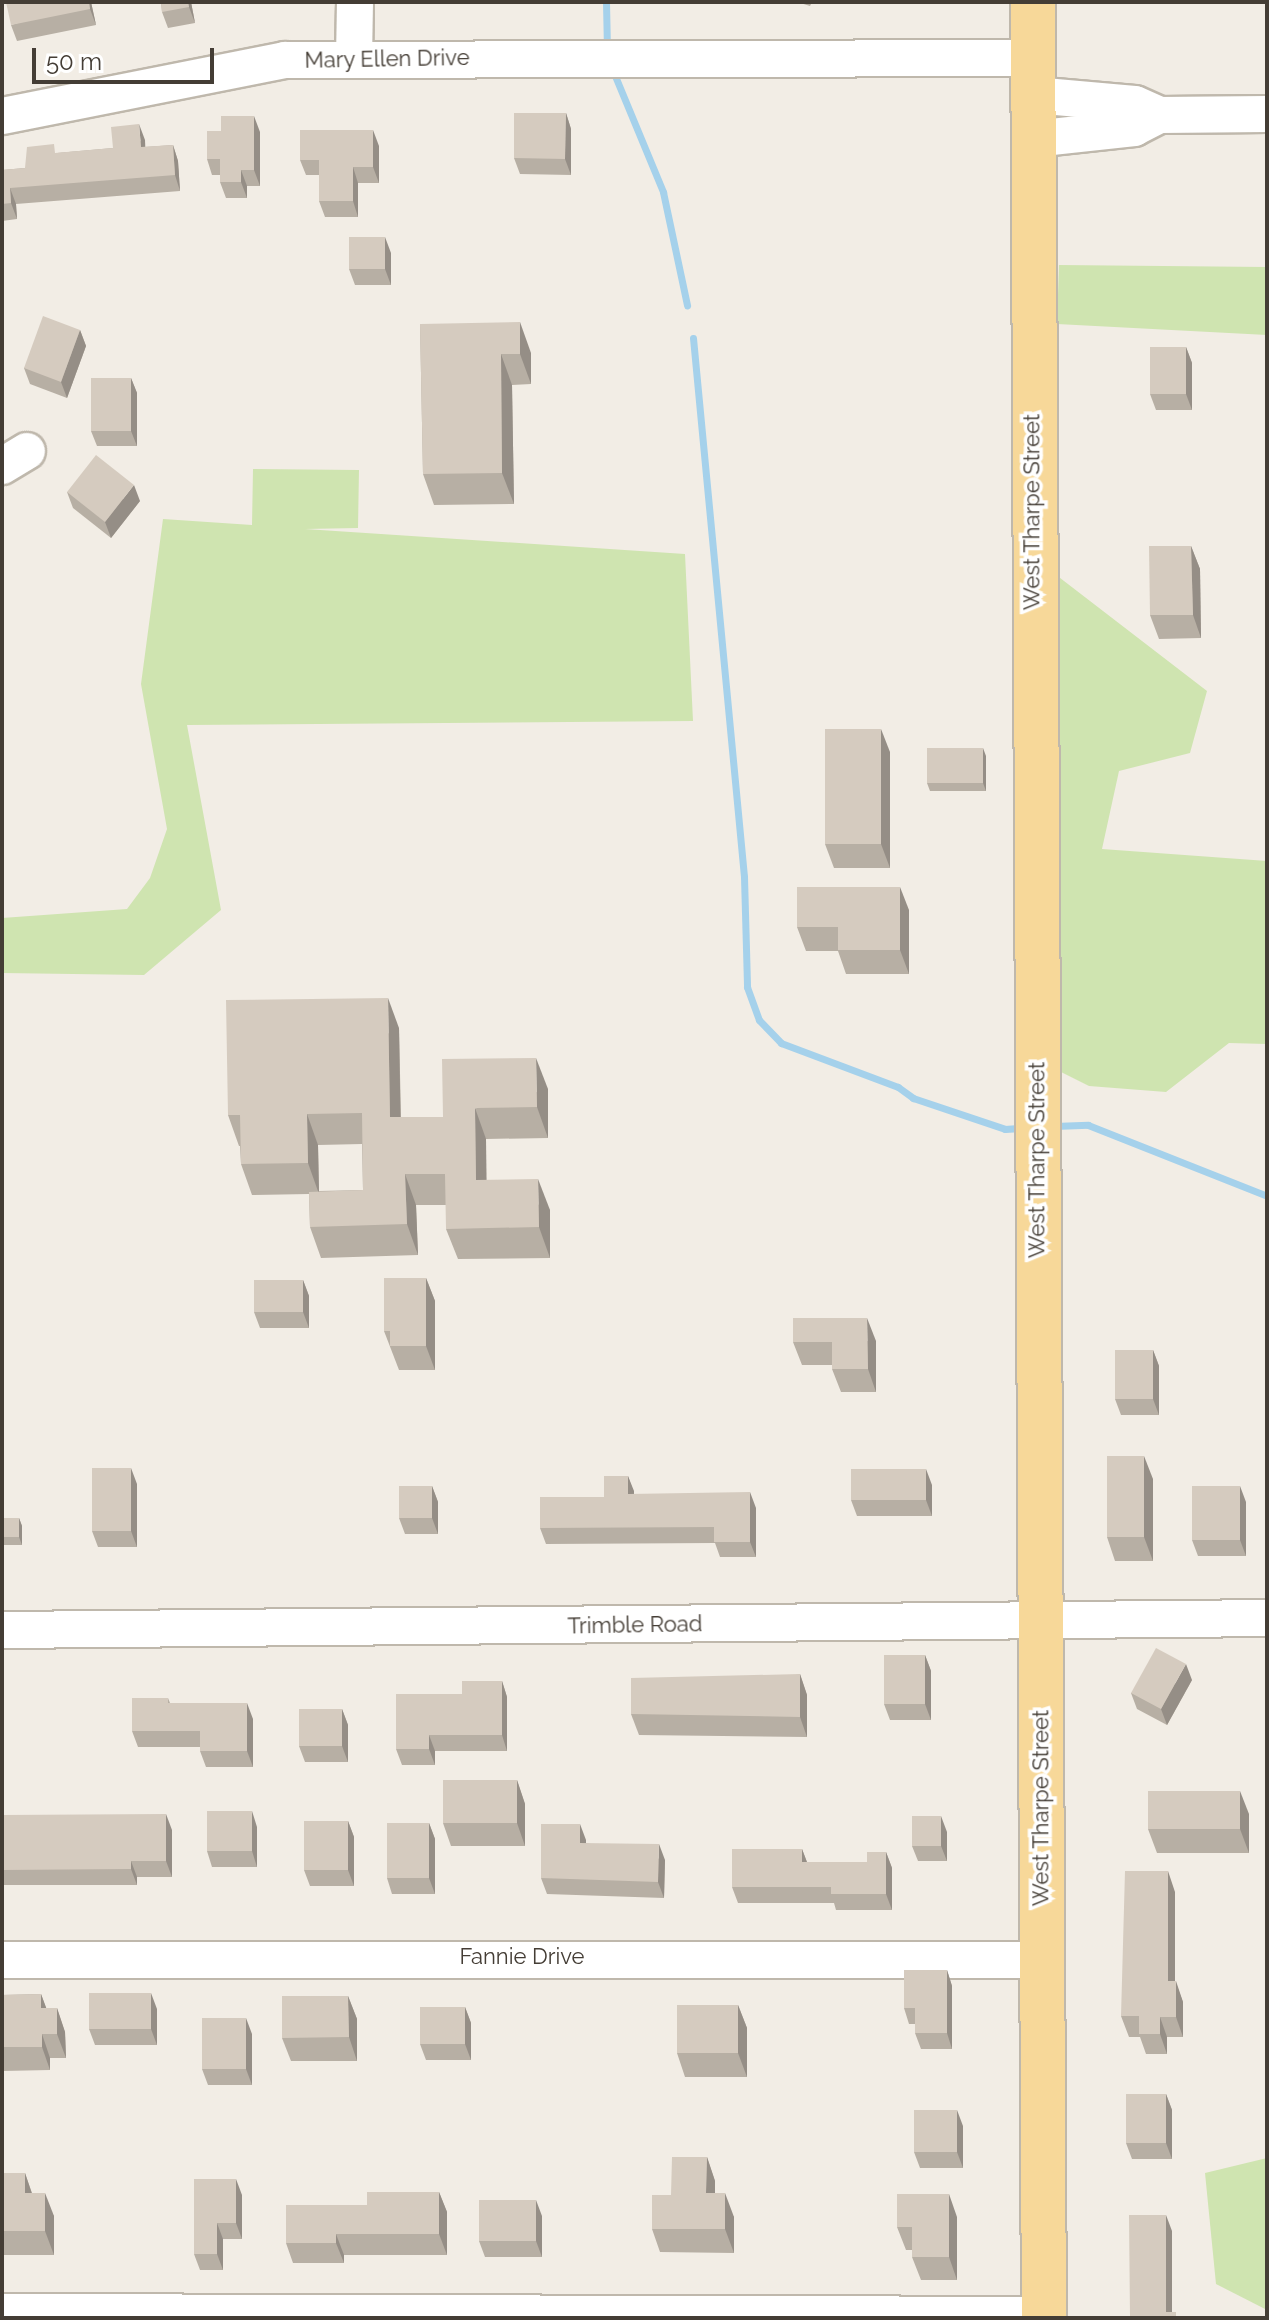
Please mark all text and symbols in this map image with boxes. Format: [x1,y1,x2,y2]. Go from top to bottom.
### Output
scale bar [36,32,218,82]
street label: Mary Ellen Drive [304,44,470,74]
text: 50 m [46,47,102,76]
street label: West Tharpe Street [1019,413,1045,611]
street label: West Tharpe Street [1024,1061,1050,1259]
street label: Trimble Road [567,1611,703,1639]
street label: West Tharpe Street [1028,1709,1054,1907]
street label: Fannie Drive [460,1944,584,1970]

